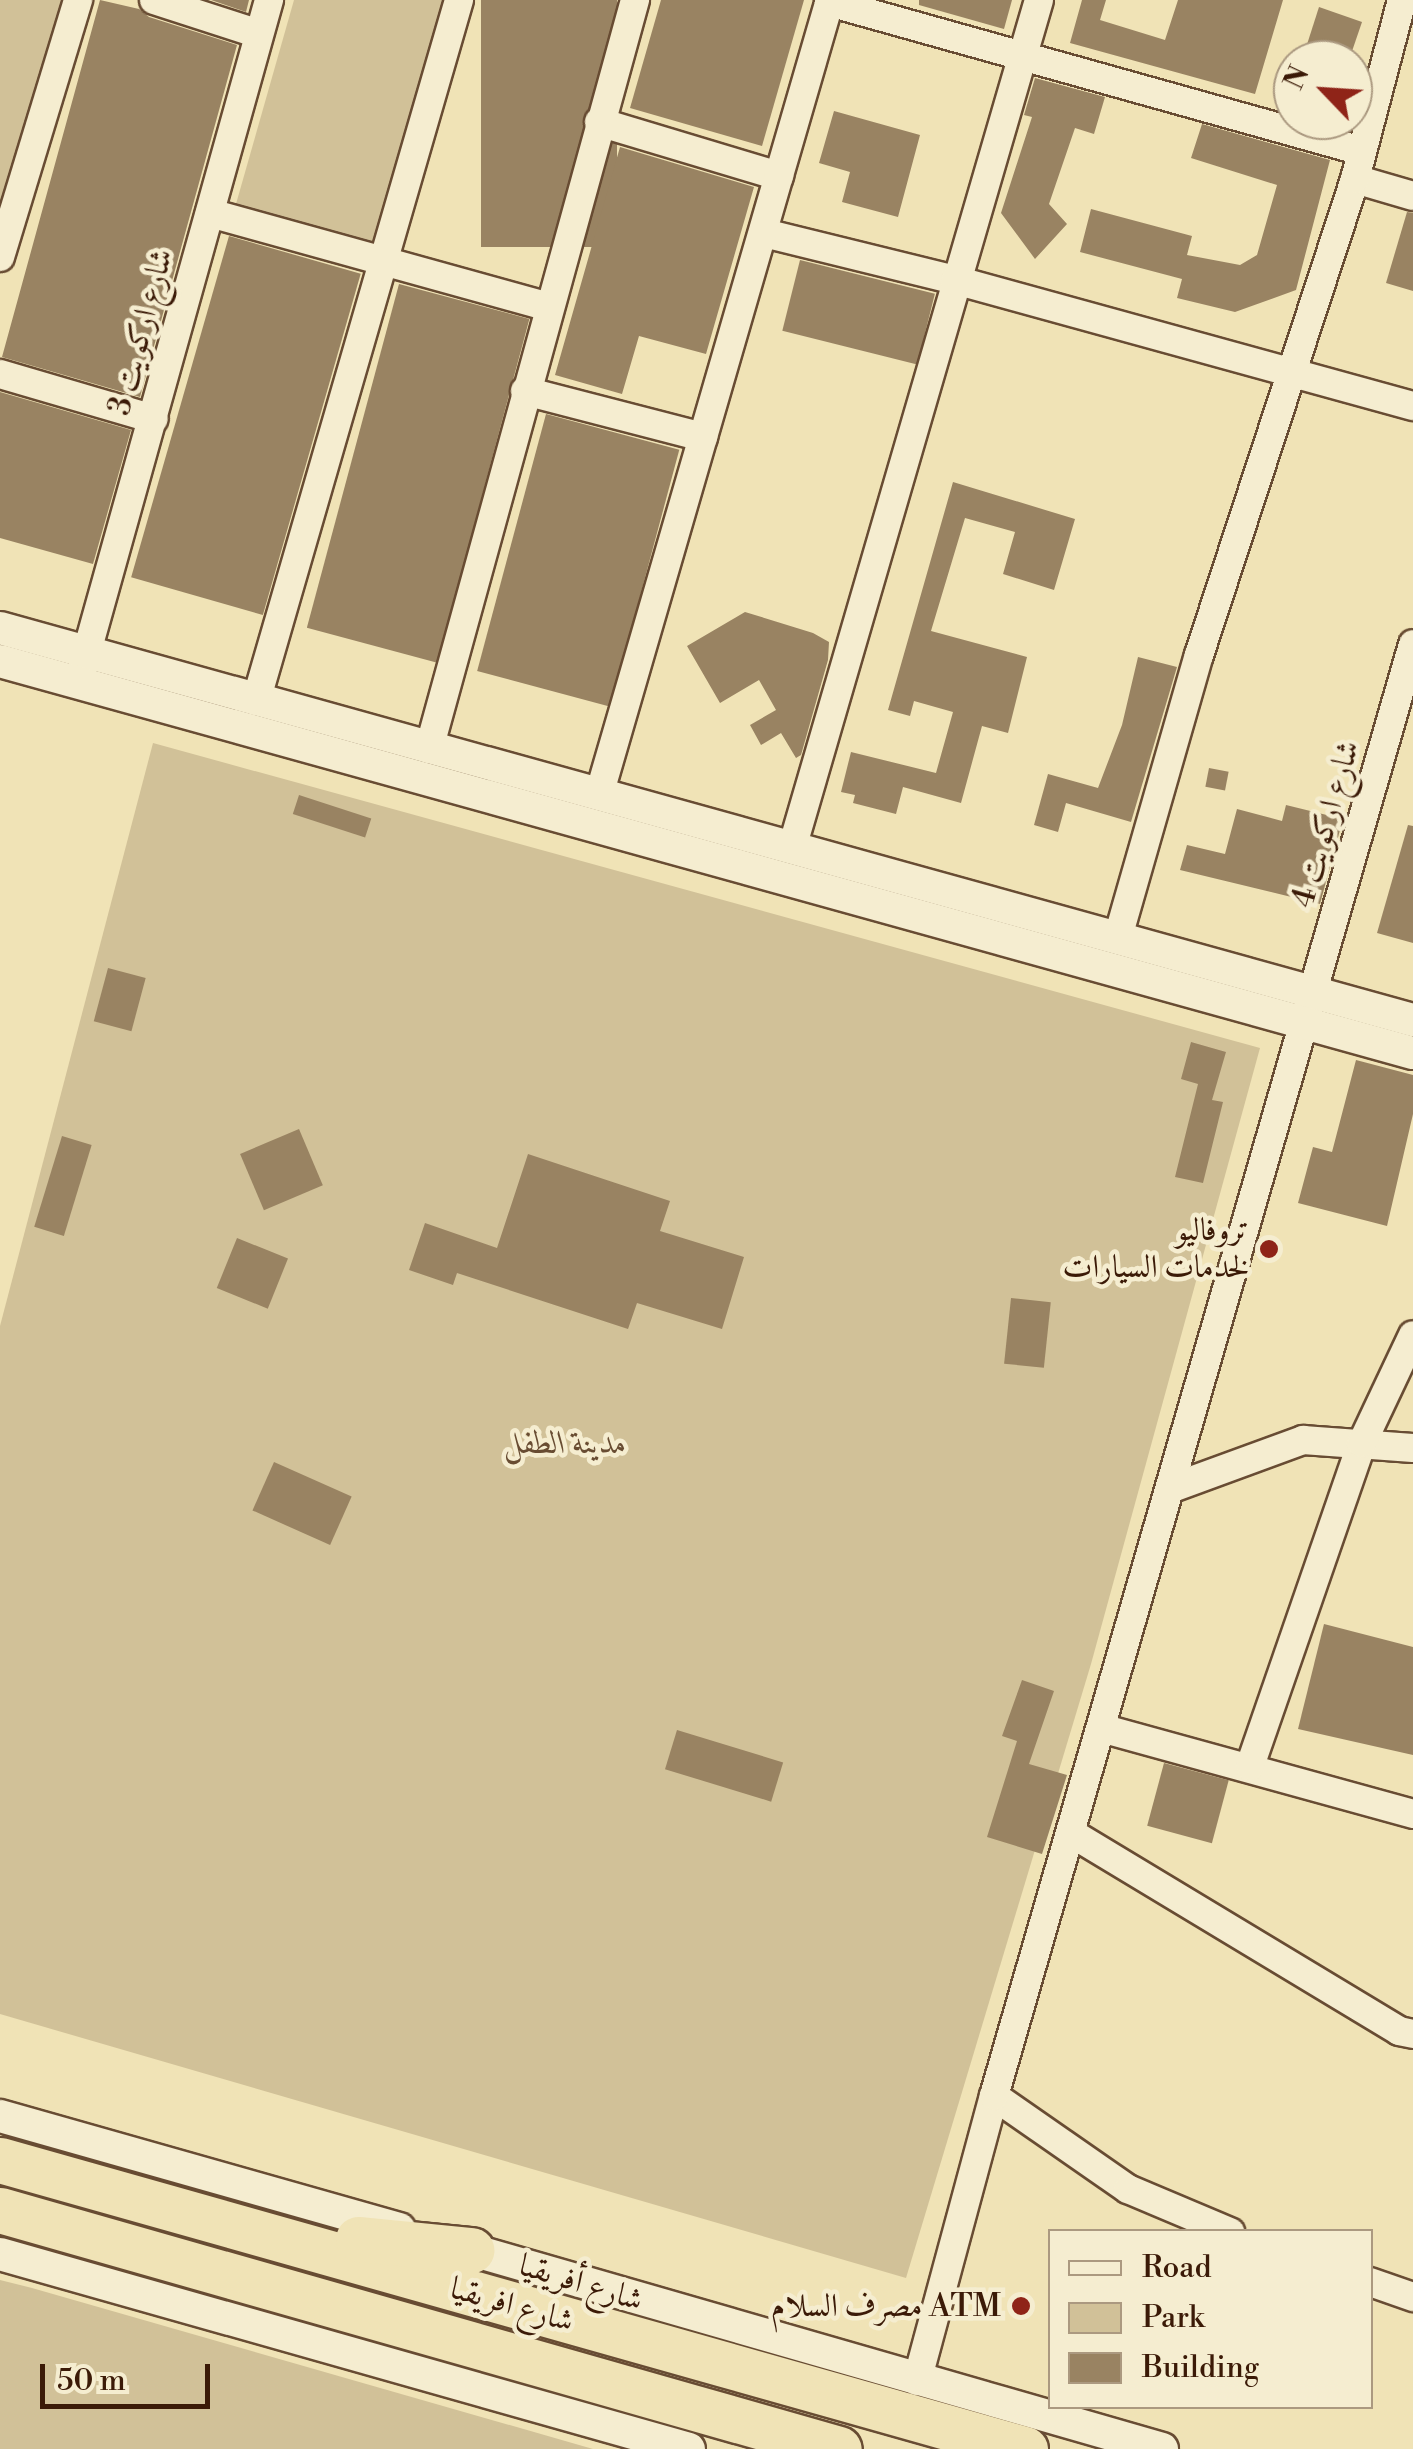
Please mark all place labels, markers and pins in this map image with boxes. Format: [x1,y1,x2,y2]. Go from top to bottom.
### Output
place label: تروفاليو لخدمات السيارات [1063,1212,1249,1287]
marker: تروفاليو لخدمات السيارات [1258,1238,1280,1260]
place label: مصرف السلام ATM [771,2287,1001,2325]
marker: مصرف السلام ATM [1010,2295,1032,2317]

